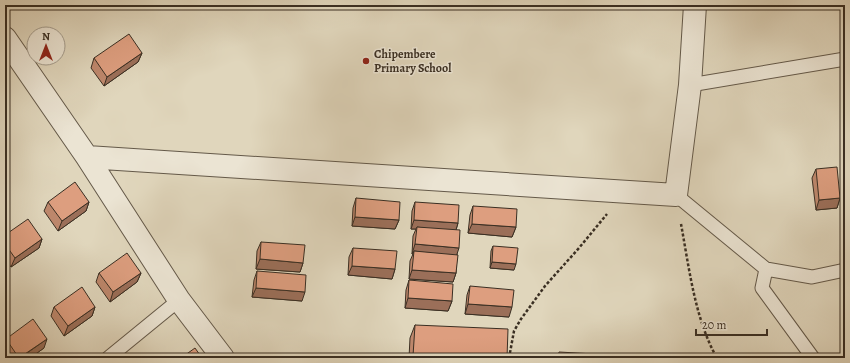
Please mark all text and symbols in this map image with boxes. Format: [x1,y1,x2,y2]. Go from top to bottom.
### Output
north arrow [26,26,66,66]
text: N [42,29,50,44]
place label: Chipembere Primary School [374,46,452,76]
marker: Chipembere Primary School [361,56,371,66]
scale bar [696,311,767,337]
text: 20 m [702,317,726,333]

